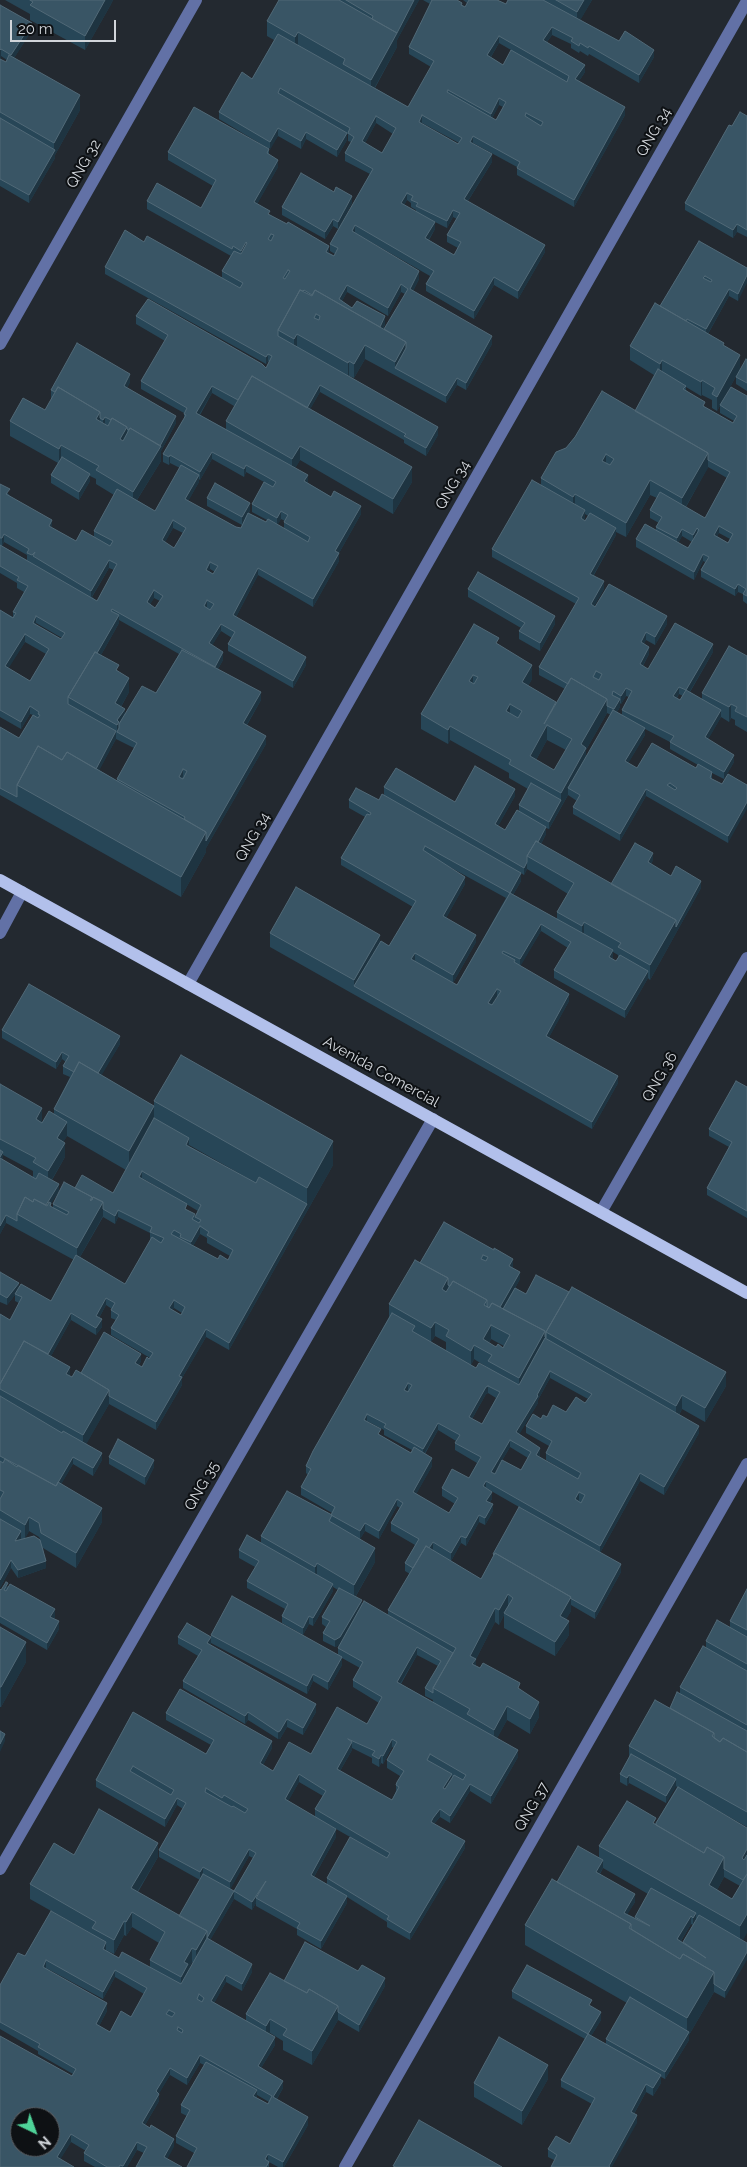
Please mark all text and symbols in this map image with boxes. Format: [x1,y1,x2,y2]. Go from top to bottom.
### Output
scale bar [12,10,119,42]
text: 20 m [18,20,53,38]
street label: QNG 34 [633,104,675,160]
street label: QNG 32 [63,136,105,192]
street label: QNG 34 [432,457,474,513]
street label: QNG 34 [232,809,274,865]
street label: Avenida Comercial [320,1033,442,1111]
street label: QNG 36 [639,1049,681,1105]
street label: QNG 35 [181,1458,223,1514]
street label: QNG 37 [511,1779,553,1835]
north arrow [10,2107,60,2157]
text: N [35,2133,54,2152]

